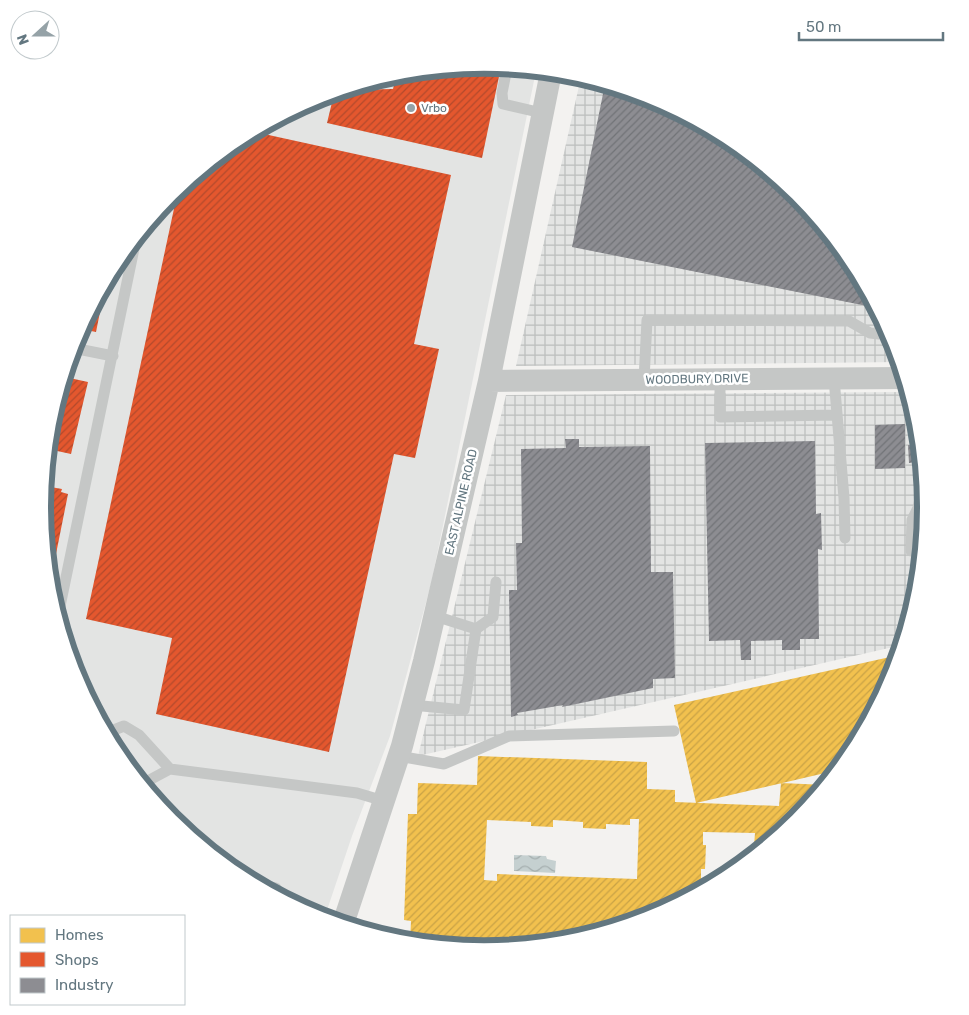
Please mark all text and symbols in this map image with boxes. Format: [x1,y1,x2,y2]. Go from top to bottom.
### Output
north arrow [10,10,60,60]
scale bar [799,10,943,42]
text: 50 m [806,18,841,36]
text: N [14,32,33,47]
place label: Vrbo [421,101,447,115]
marker: Vrbo [405,102,417,114]
street label: WOODBURY DRIVE [645,371,749,387]
street label: EAST ALPINE ROAD [442,448,480,556]
legend [10,915,185,1005]
text: Homes [55,926,104,944]
text: Shops [55,951,99,969]
text: Industry [55,976,114,994]

